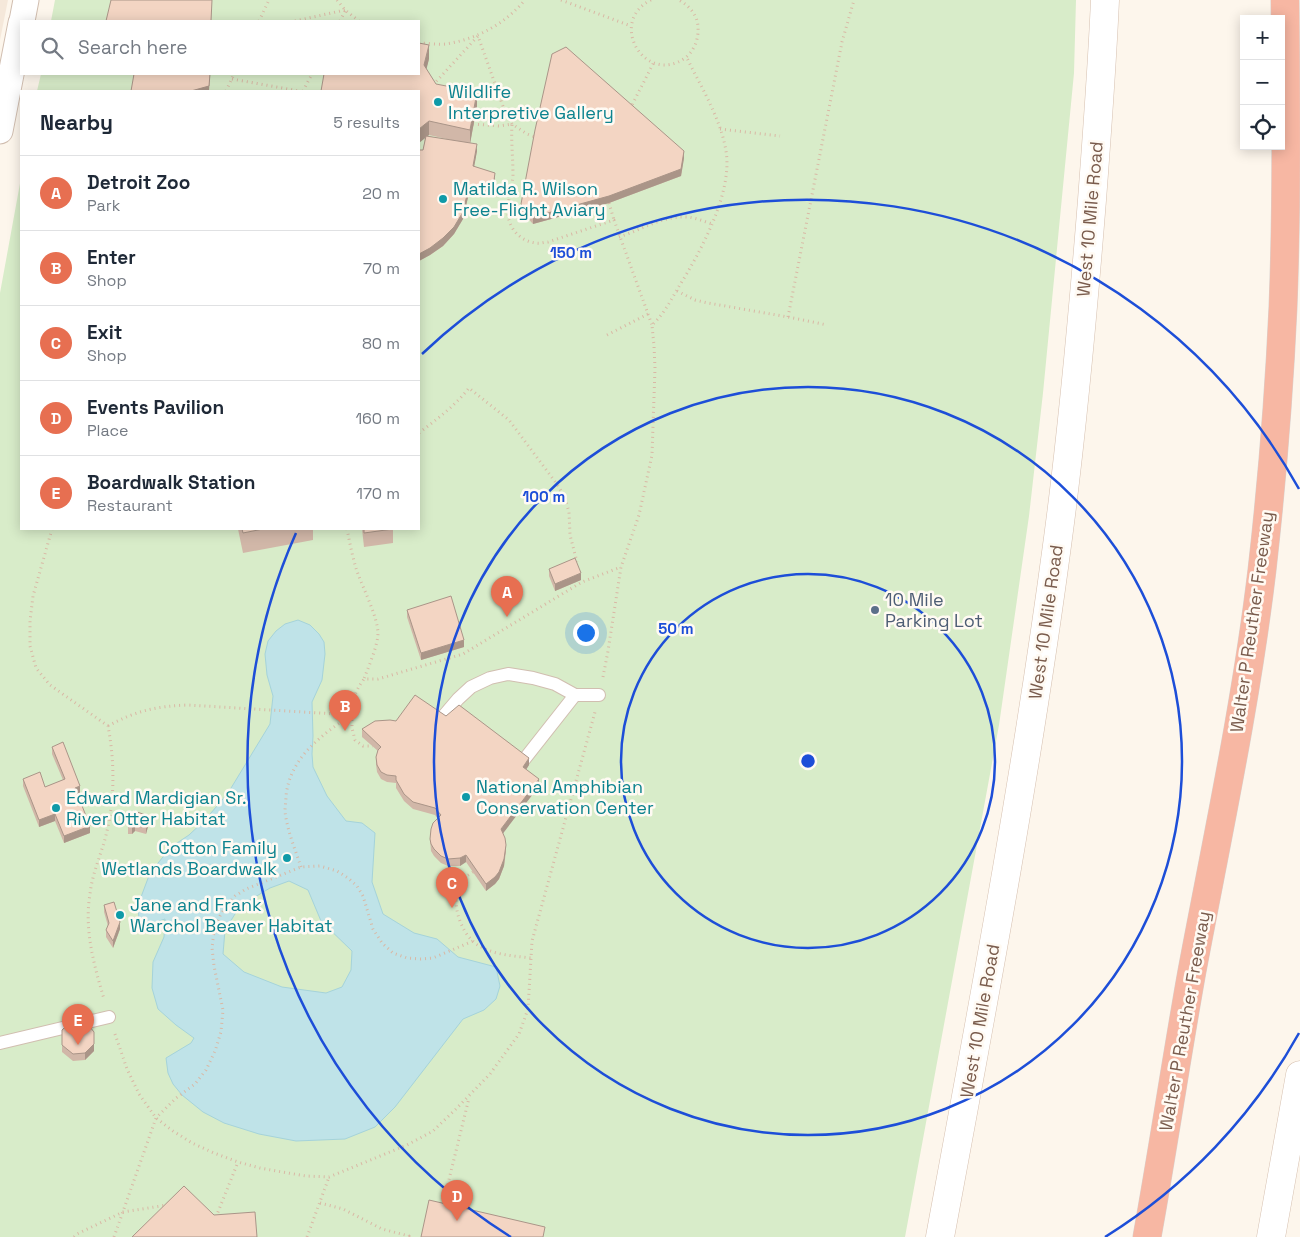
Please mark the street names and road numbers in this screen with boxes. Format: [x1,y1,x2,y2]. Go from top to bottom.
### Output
street label: West 10 Mile Road [1071,140,1108,298]
street label: Walter P Reuther Freeway [1225,510,1278,734]
street label: West 10 Mile Road [1023,543,1068,701]
street label: Walter P Reuther Freeway [1154,909,1215,1133]
street label: West 10 Mile Road [955,942,1004,1100]

